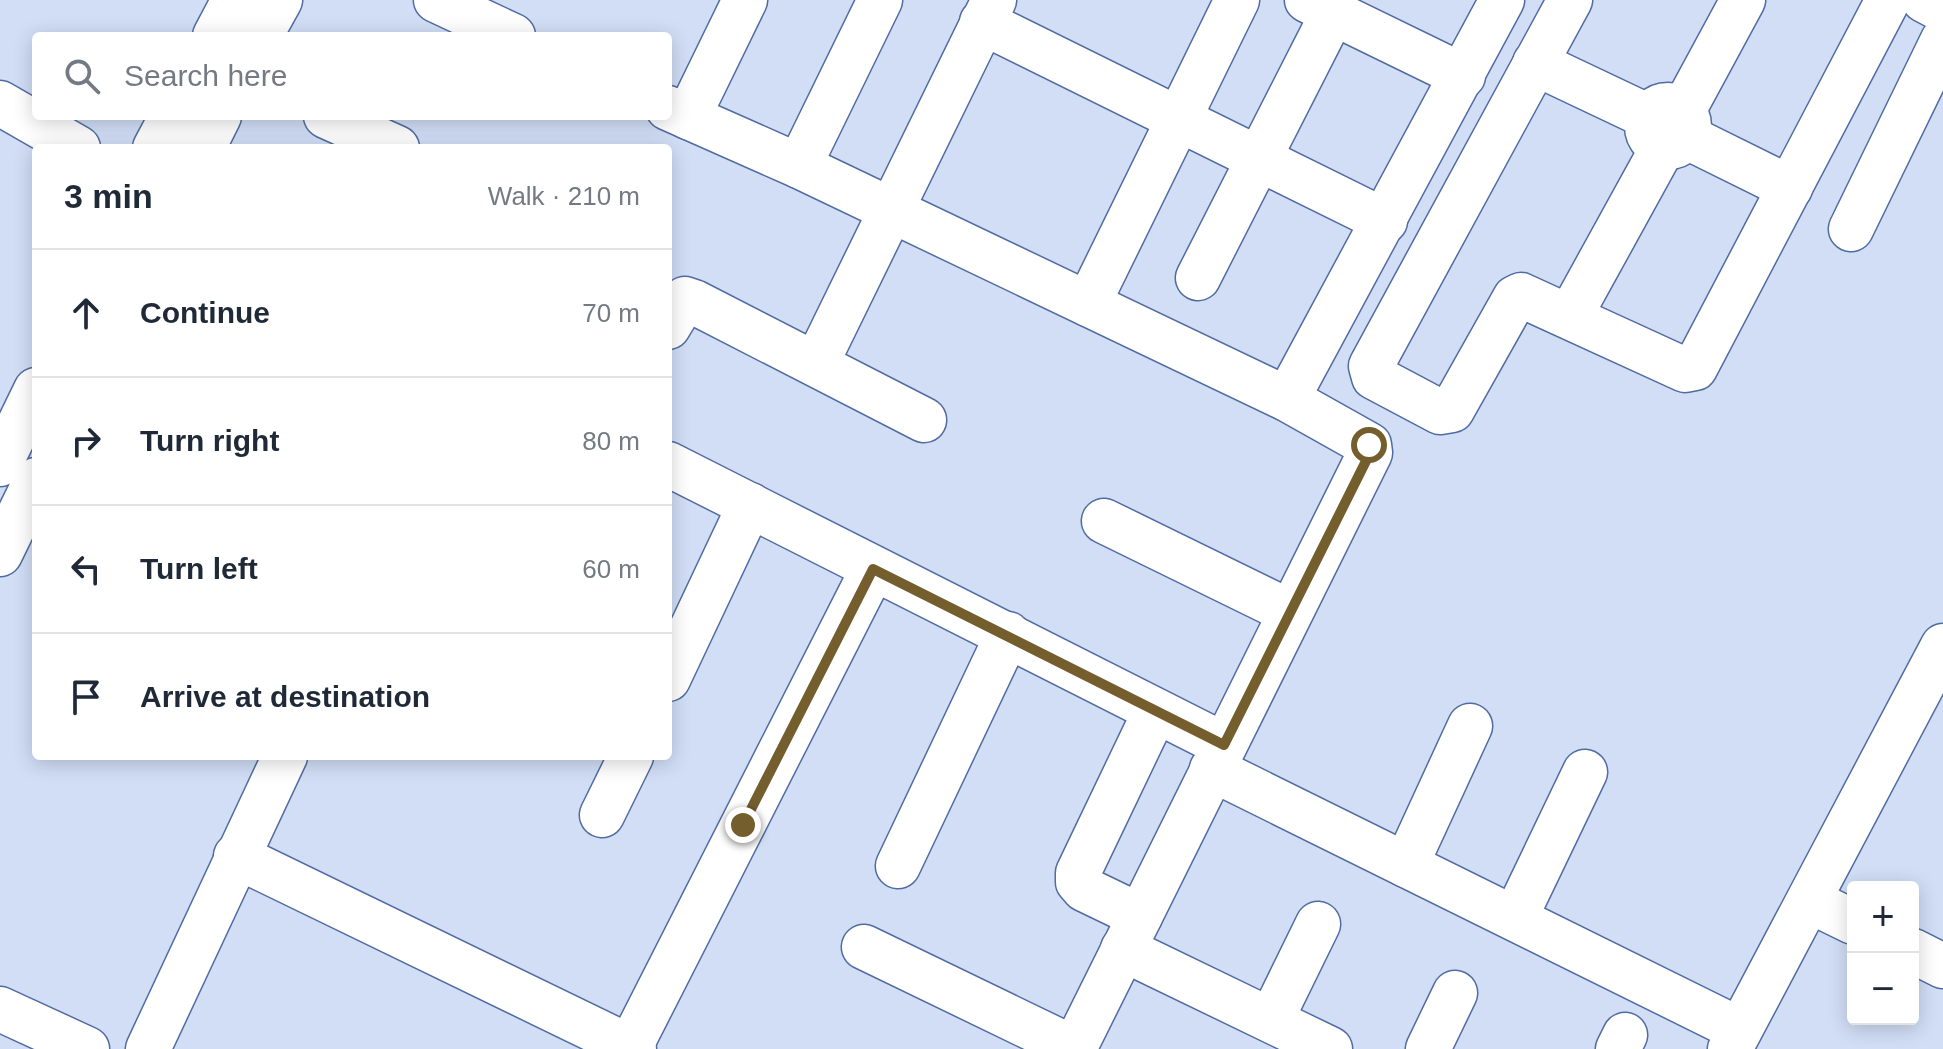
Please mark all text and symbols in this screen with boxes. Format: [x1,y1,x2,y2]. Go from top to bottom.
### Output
search box [32,32,672,120]
icon: search [60,54,104,98]
text: Search here [124,59,287,92]
text: 3 min [64,177,153,215]
text: Walk · 210 m [488,181,640,211]
icon: ahead [64,291,108,335]
text: Continue [140,296,270,329]
text: 70 m [582,298,640,328]
icon: right [64,419,108,463]
text: Turn right [140,424,279,457]
text: 80 m [582,426,640,456]
route start [1351,427,1387,463]
icon: left [64,547,108,591]
text: Turn left [140,552,258,585]
text: 60 m [582,554,640,584]
icon: arrive [64,675,108,719]
text: Arrive at destination [140,680,430,713]
route end [725,807,761,843]
map controls [1847,881,1919,1025]
button: + [1847,881,1919,953]
button: − [1847,953,1919,1025]

